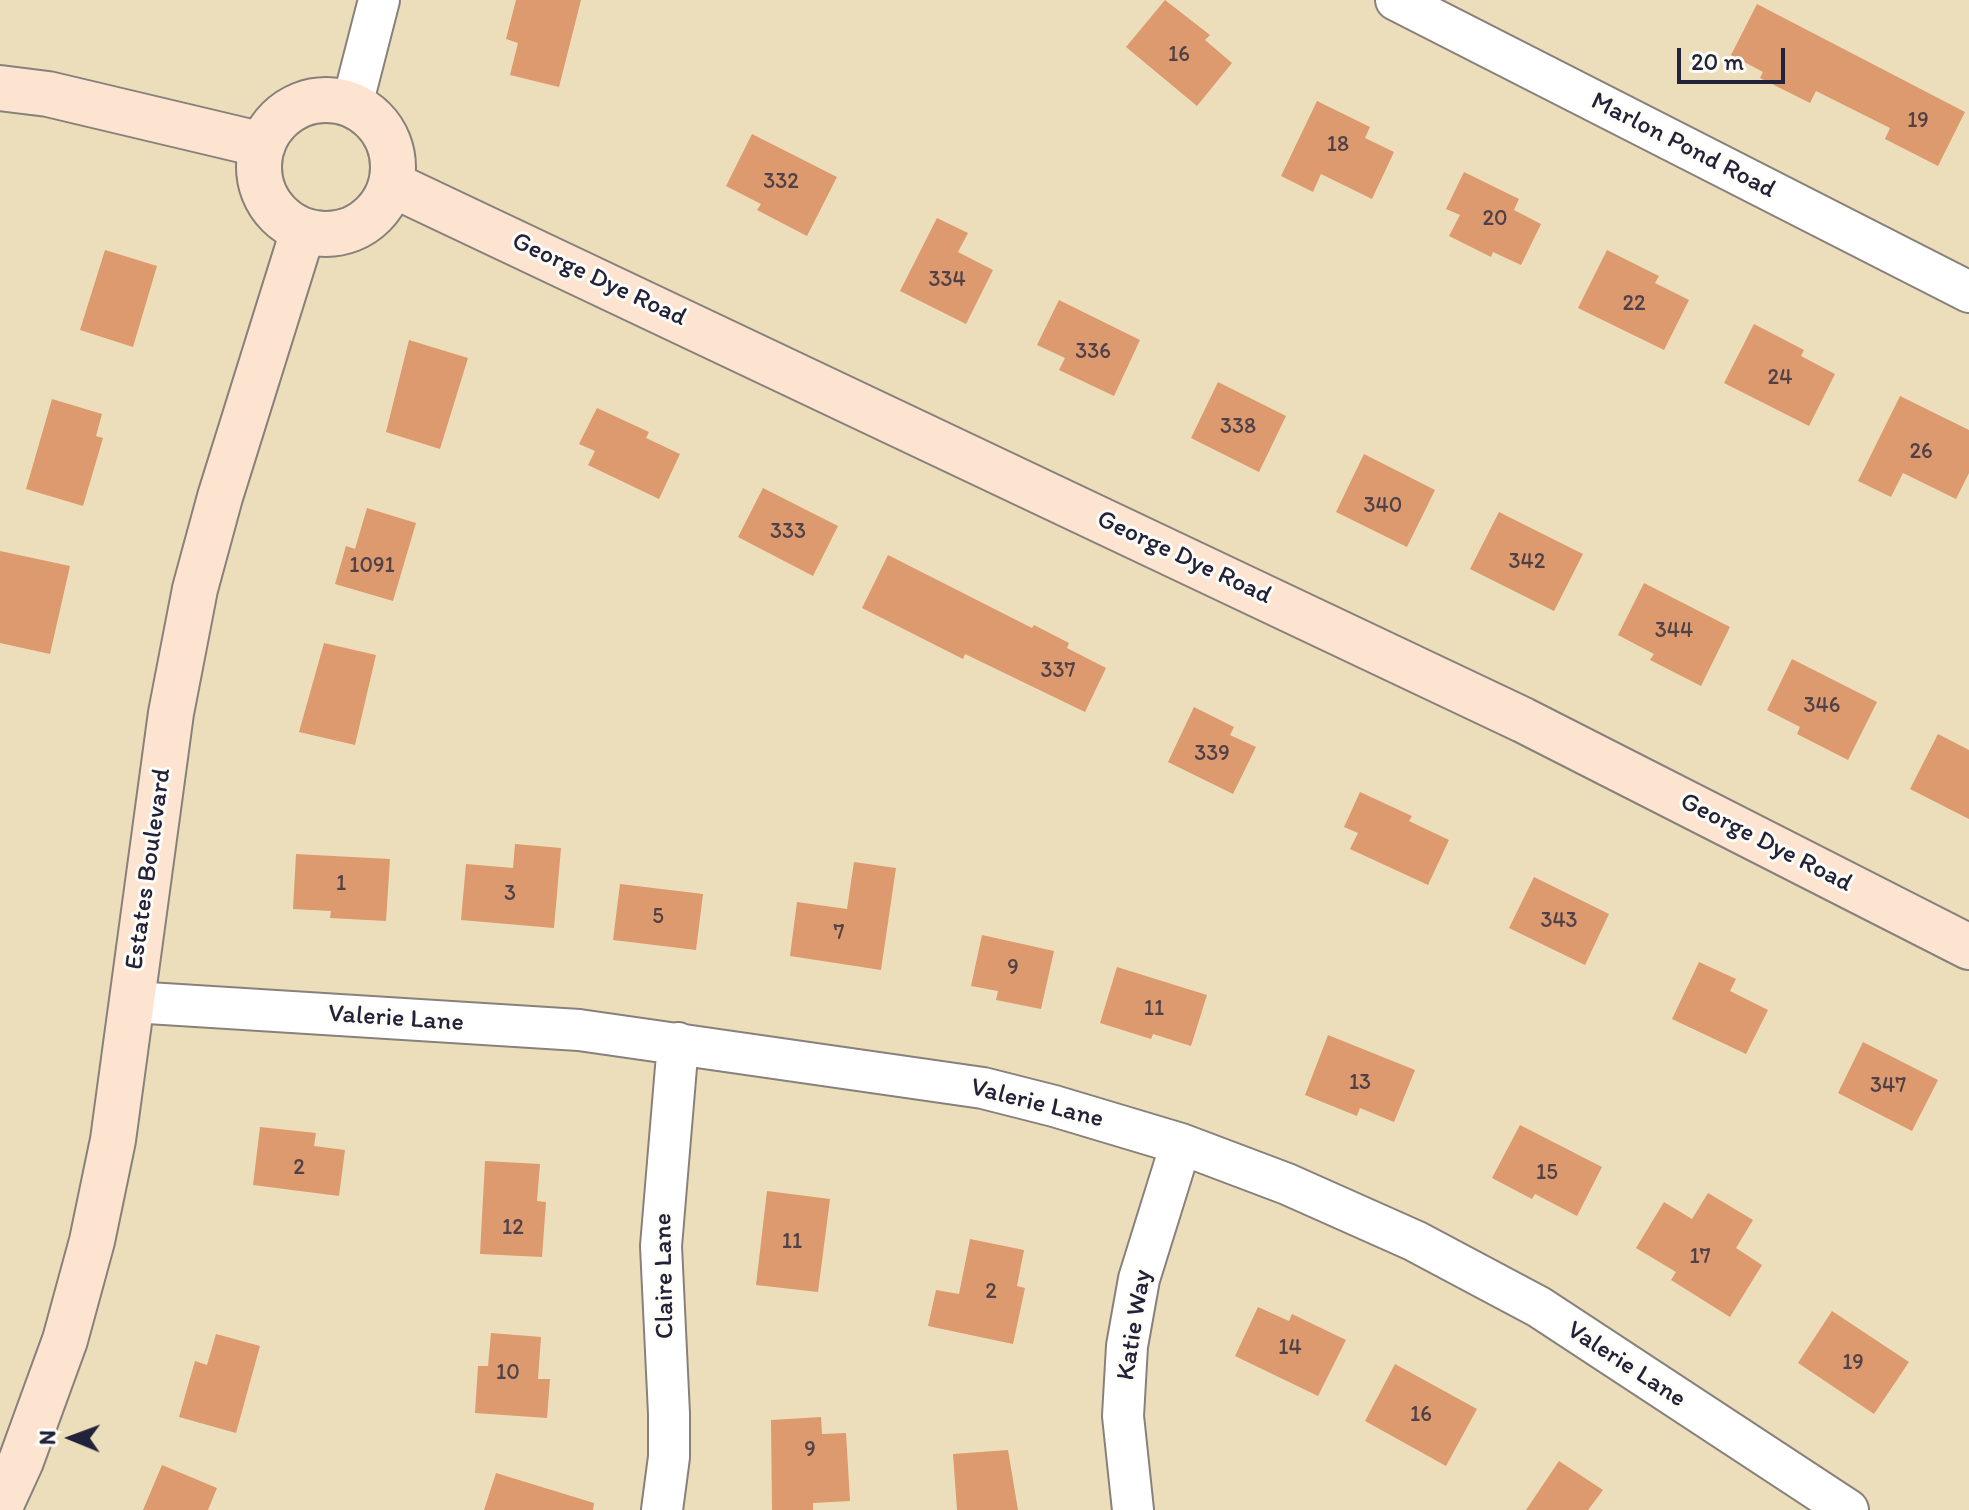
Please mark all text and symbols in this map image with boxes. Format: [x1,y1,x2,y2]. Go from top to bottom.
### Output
scale bar [1681,32,1789,82]
house number: 16 [1168,42,1190,68]
text: 20 m [1691,47,1744,76]
street label: Marlon Pond Road [1585,86,1781,206]
house number: 19 [1907,108,1929,134]
house number: 18 [1327,132,1349,158]
house number: 332 [763,169,799,195]
house number: 20 [1482,206,1508,232]
street label: George Dye Road [507,226,691,334]
house number: 334 [928,267,966,293]
house number: 22 [1622,291,1646,317]
house number: 336 [1075,339,1111,365]
house number: 24 [1768,365,1792,391]
house number: 338 [1220,414,1256,440]
house number: 26 [1909,439,1933,465]
house number: 340 [1364,493,1402,519]
street label: George Dye Road [1092,504,1276,612]
house number: 333 [770,519,806,545]
house number: 342 [1509,549,1545,575]
house number: 1091 [349,553,395,579]
house number: 344 [1655,618,1693,644]
house number: 337 [1041,658,1075,684]
house number: 346 [1804,693,1840,719]
house number: 339 [1194,741,1230,767]
street label: Estates Boulevard [119,766,179,972]
street label: George Dye Road [1675,786,1857,900]
house number: 1 [336,871,346,897]
house number: 3 [504,881,516,907]
house number: 5 [652,904,664,930]
house number: 343 [1540,908,1578,934]
house number: 7 [834,920,844,946]
house number: 9 [1007,955,1019,981]
house number: 11 [1144,996,1164,1022]
street label: Valerie Lane [327,999,465,1039]
house number: 13 [1349,1070,1371,1096]
street label: Valerie Lane [967,1072,1107,1136]
house number: 347 [1870,1073,1906,1099]
house number: 2 [293,1155,305,1181]
house number: 15 [1536,1160,1558,1186]
street label: Claire Lane [648,1213,682,1339]
house number: 12 [502,1215,524,1241]
house number: 11 [782,1229,802,1255]
house number: 17 [1689,1244,1711,1270]
street label: Katie Way [1111,1267,1159,1383]
house number: 2 [985,1279,997,1305]
street label: Valerie Lane [1561,1315,1691,1415]
house number: 14 [1278,1335,1302,1361]
house number: 19 [1842,1350,1864,1376]
house number: 10 [496,1360,520,1386]
north arrow [32,1398,112,1478]
house number: 16 [1410,1402,1432,1428]
text: N [34,1430,61,1445]
house number: 9 [804,1437,816,1463]

